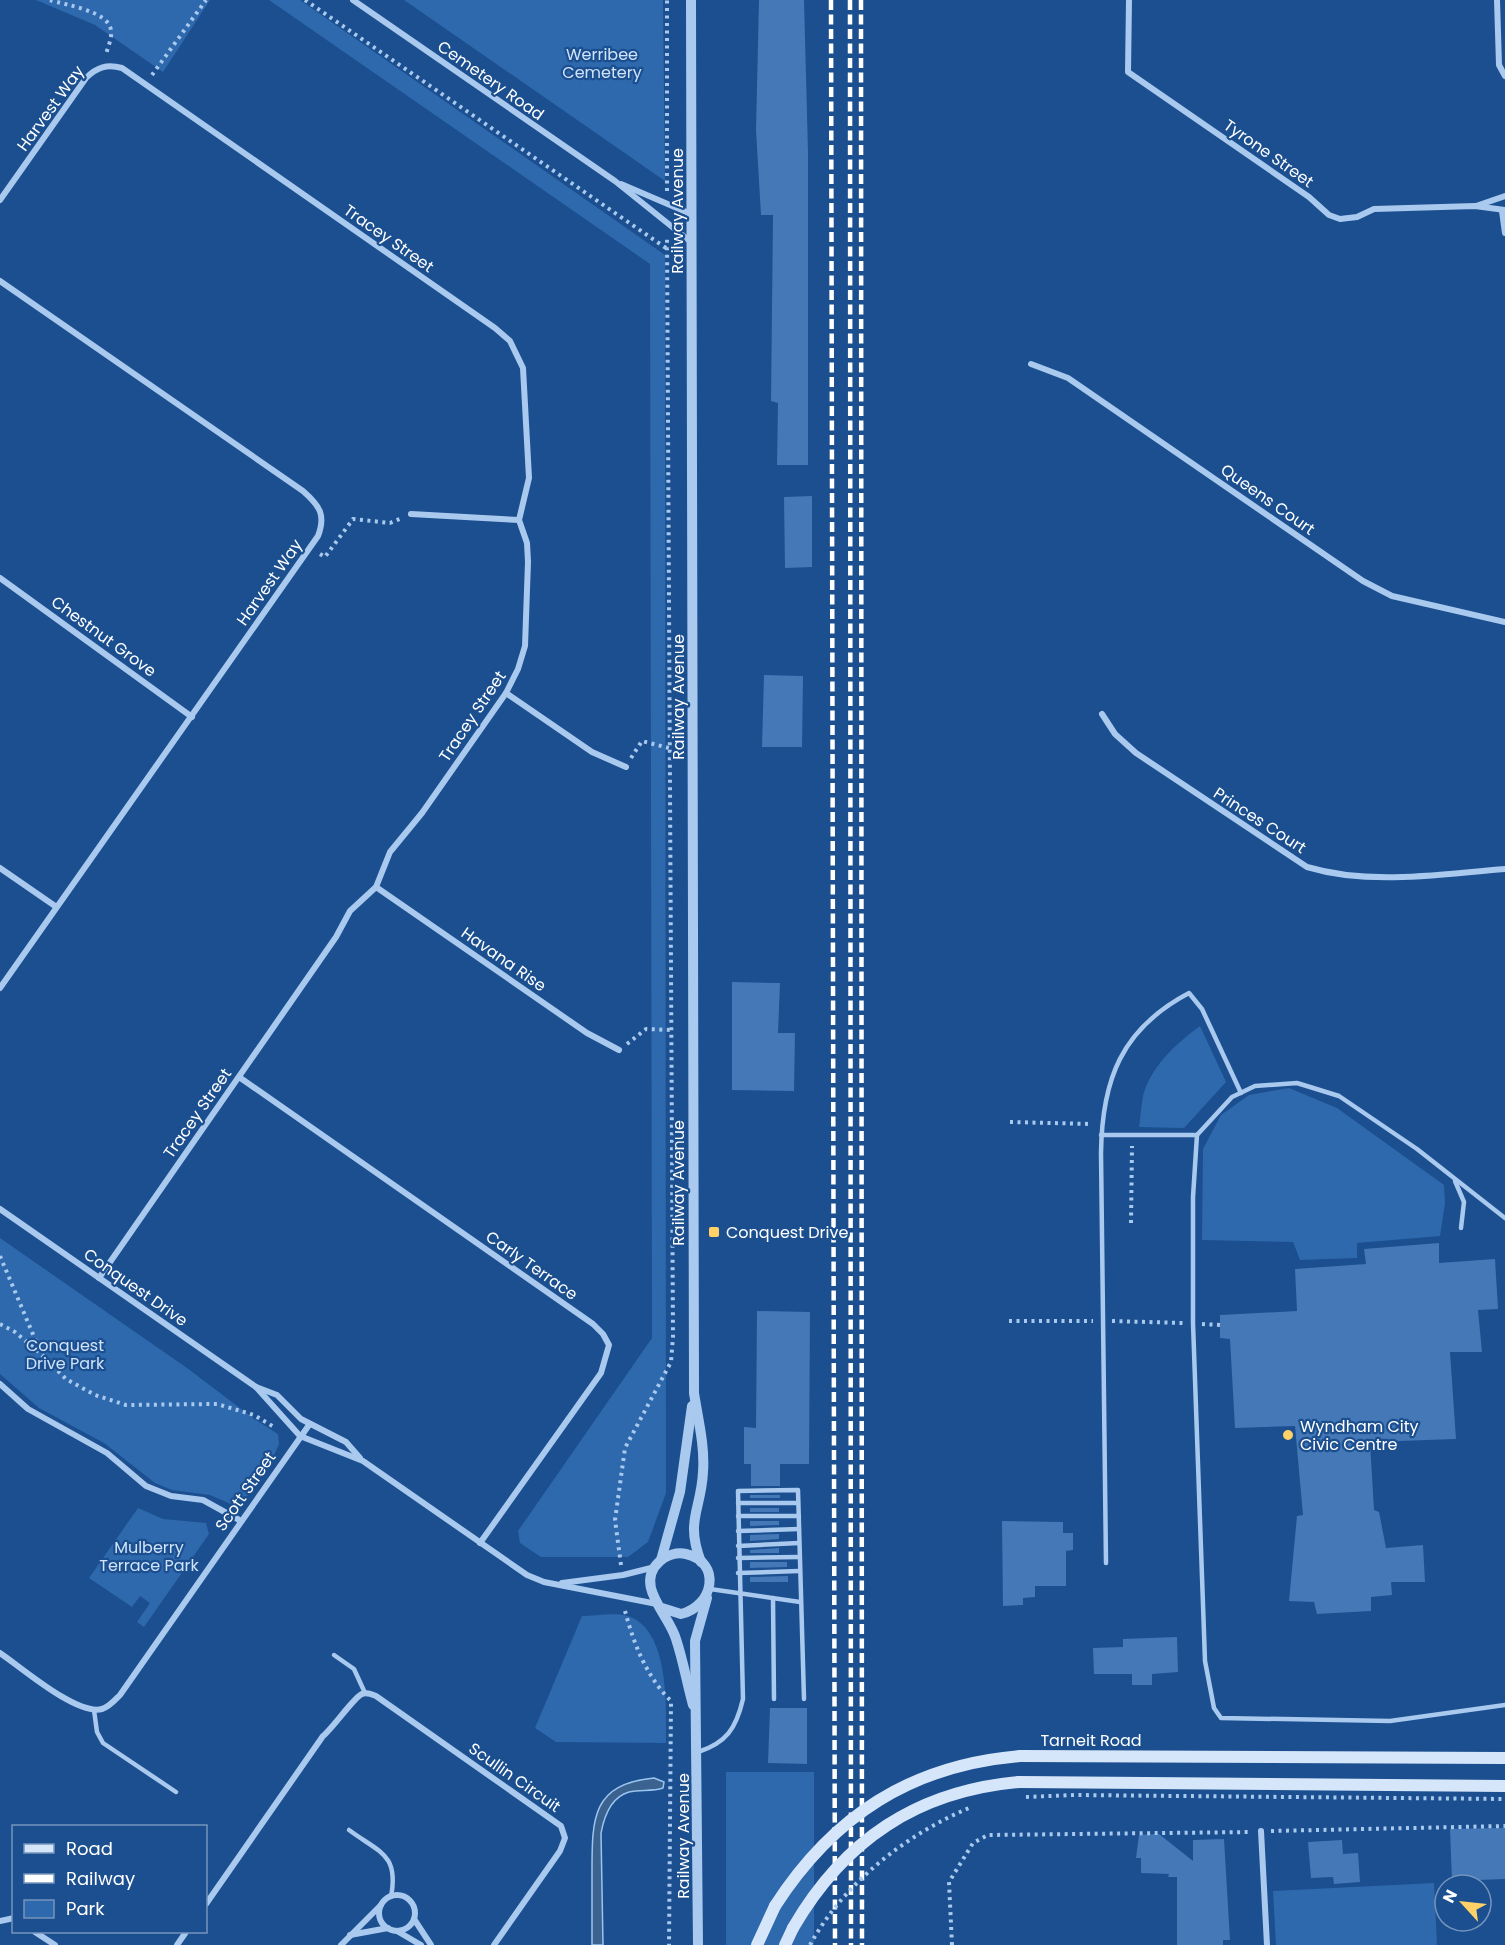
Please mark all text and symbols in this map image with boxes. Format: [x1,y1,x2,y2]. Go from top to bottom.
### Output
street label: Cemetery Road [433,35,549,126]
park label: Werribee Cemetery [562,43,642,84]
street label: Harvest Way [12,61,89,156]
street label: Tyrone Street [1219,114,1319,193]
street label: Railway Avenue [666,148,689,274]
street label: Tracey Street [339,199,439,278]
street label: Queens Court [1216,458,1320,541]
street label: Harvest Way [231,534,308,630]
street label: Chestnut Grove [46,590,161,682]
street label: Railway Avenue [667,634,690,760]
street label: Tracey Street [433,666,511,766]
street label: Princes Court [1209,782,1311,859]
street label: Havana Rise [457,922,551,997]
street label: Tracey Street [158,1063,237,1163]
street label: Railway Avenue [667,1120,690,1246]
place label: Conquest Drive [726,1221,848,1244]
street label: Carly Terrace [481,1225,582,1306]
marker: Conquest Drive [707,1225,721,1239]
street label: Conquest Drive [79,1243,192,1332]
park label: Conquest Drive Park [26,1334,105,1375]
place label: Wyndham City Civic Centre [1300,1415,1419,1456]
marker: Wyndham City Civic Centre [1281,1428,1295,1442]
street label: Scott Street [210,1447,281,1536]
park label: Mulberry Terrace Park [99,1536,200,1577]
street label: Tarneit Road [1040,1729,1142,1752]
street label: Scullin Circuit [464,1737,566,1818]
street label: Railway Avenue [672,1773,695,1899]
legend [12,1825,207,1933]
text: Road [66,1836,113,1861]
text: Railway [66,1866,135,1891]
north arrow [1433,1873,1493,1933]
text: N [1437,1886,1463,1907]
text: Park [66,1896,105,1921]

